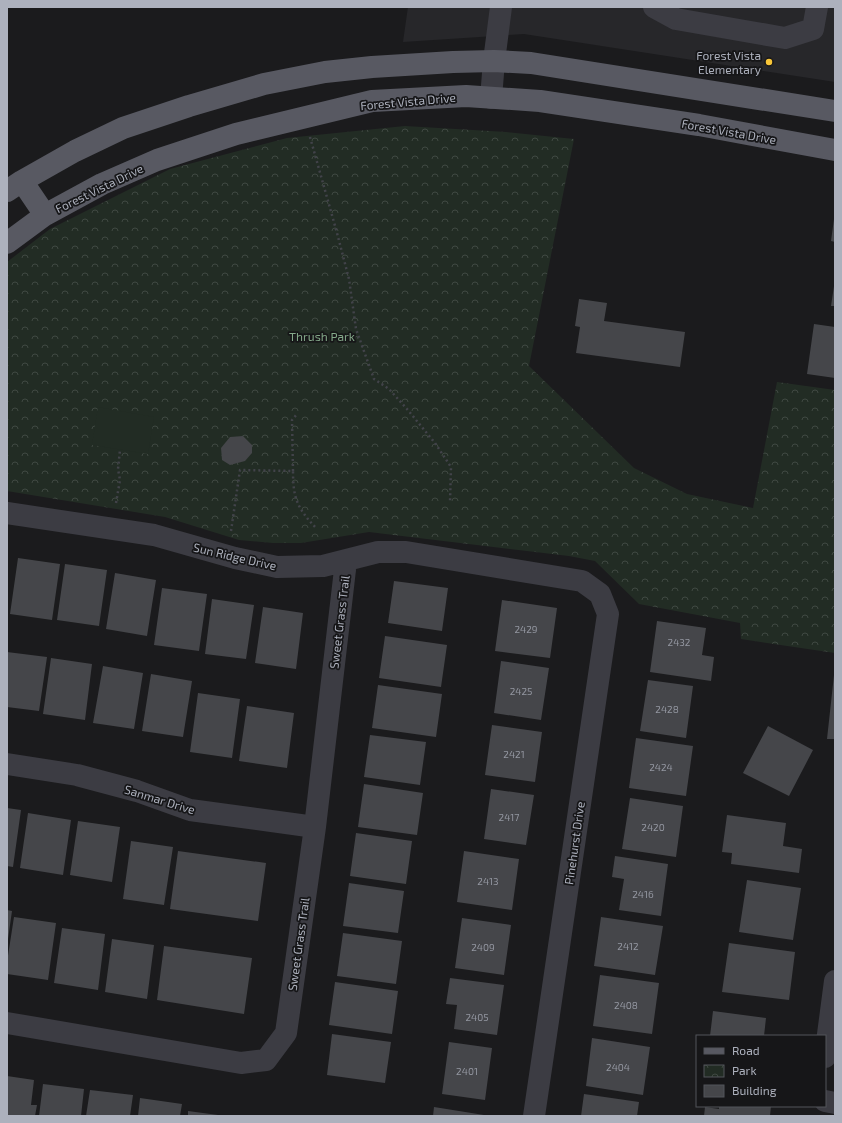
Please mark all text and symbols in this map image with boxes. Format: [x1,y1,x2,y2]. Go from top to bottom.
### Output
place label: Forest Vista Elementary [696,48,762,76]
marker: Forest Vista Elementary [764,57,774,67]
street label: Forest Vista Drive [360,90,456,112]
street label: Forest Vista Drive [681,116,777,146]
street label: Forest Vista Drive [53,161,145,215]
park label: Thrush Park [289,329,355,343]
street label: Sun Ridge Drive [192,540,278,572]
street label: Sweet Grass Trail [326,574,352,670]
house number: 2429 [514,623,538,635]
house number: 2432 [668,636,691,648]
house number: 2425 [510,685,532,697]
house number: 2428 [655,703,679,715]
house number: 2421 [503,748,525,760]
house number: 2424 [649,761,673,773]
street label: Sanmar Drive [123,782,197,816]
street label: Pinehurst Drive [561,800,587,886]
house number: 2417 [499,811,519,823]
house number: 2420 [641,821,665,833]
house number: 2413 [477,875,499,887]
house number: 2416 [632,888,654,900]
street label: Sweet Grass Trail [285,896,312,992]
house number: 2412 [617,940,639,952]
house number: 2409 [471,941,495,953]
house number: 2408 [614,999,638,1011]
house number: 2405 [465,1011,489,1023]
legend [696,1035,826,1107]
text: Road [732,1043,760,1057]
house number: 2404 [606,1061,630,1073]
text: Park [732,1063,757,1077]
house number: 2401 [456,1065,478,1077]
text: Building [732,1083,777,1097]

